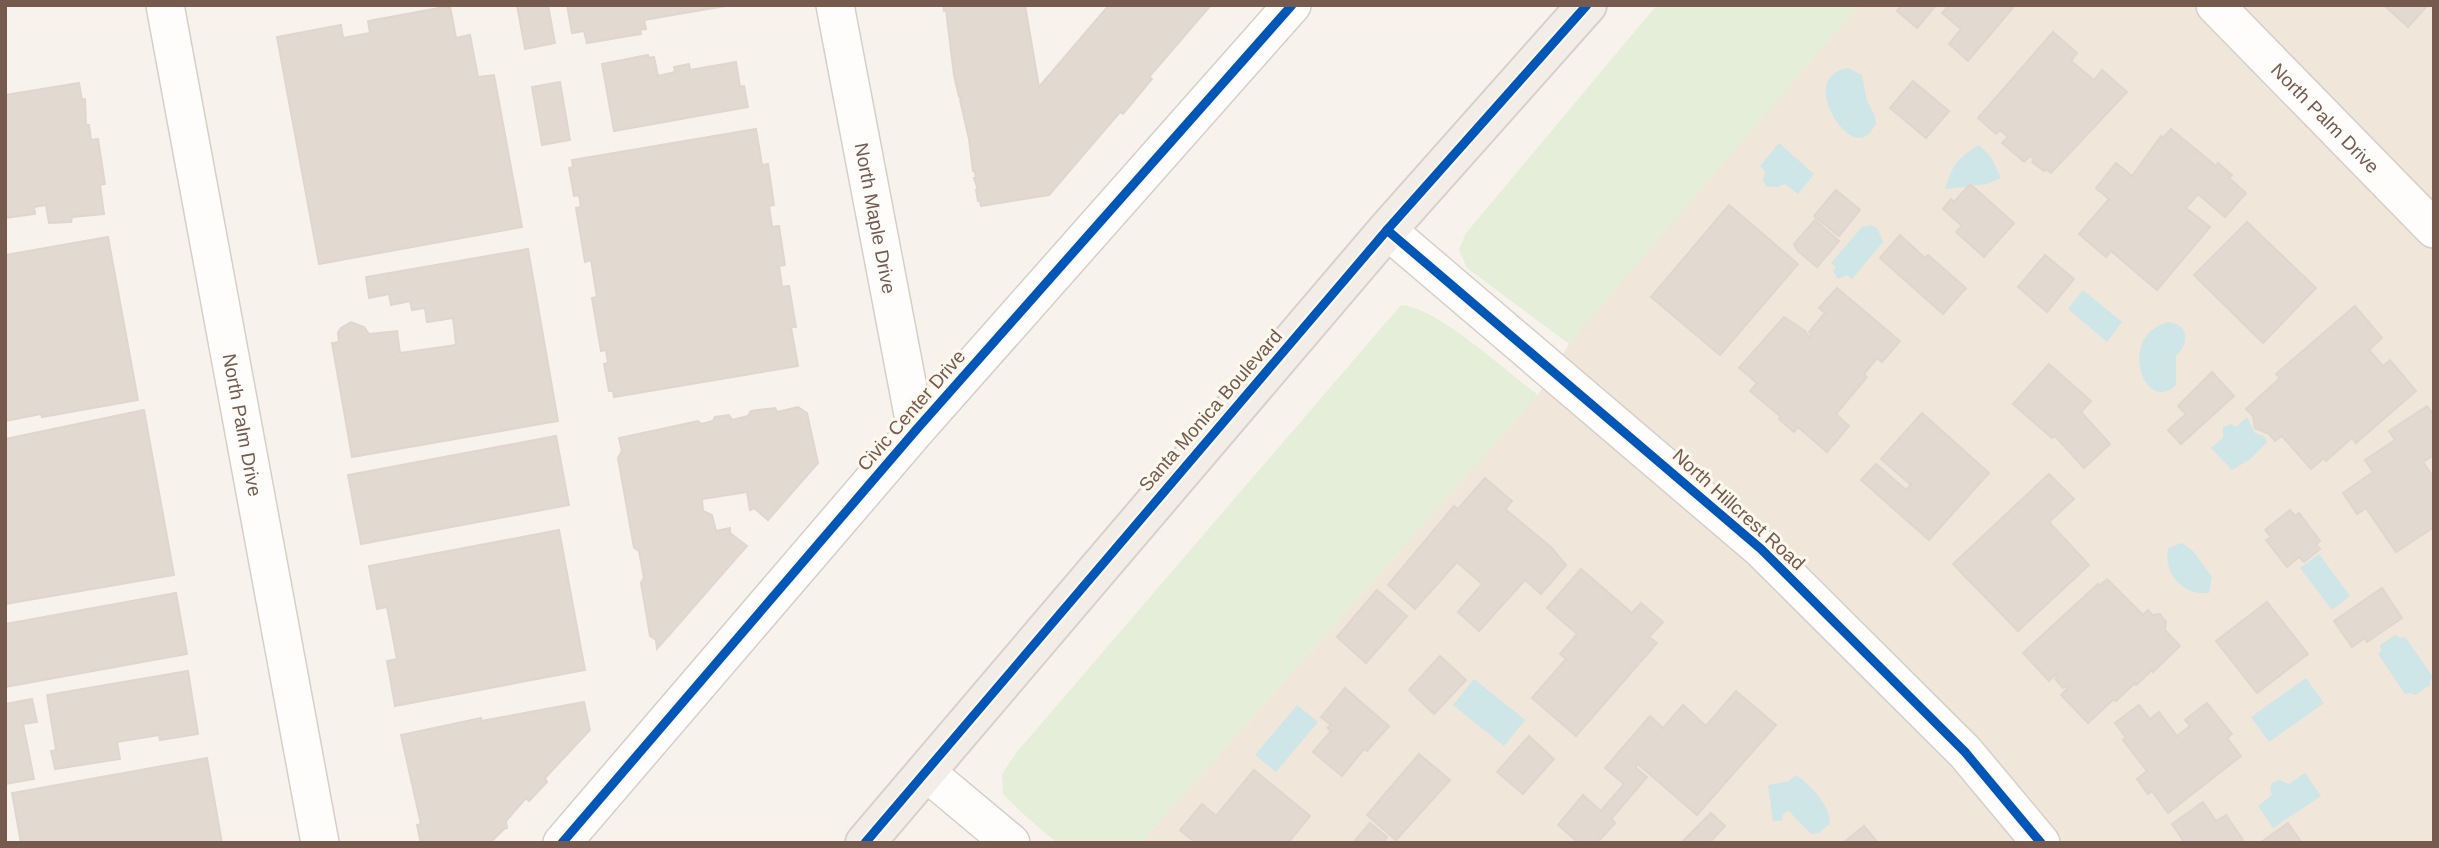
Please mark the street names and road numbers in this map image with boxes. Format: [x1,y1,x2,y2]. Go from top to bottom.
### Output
street label: North Palm Drive [2267,59,2383,177]
street label: North Maple Drive [850,141,900,295]
street label: Santa Monica Boulevard [1135,325,1286,495]
street label: Civic Center Drive [853,346,970,475]
street label: North Palm Drive [219,352,266,498]
street label: North Hillcrest Road [1668,445,1809,574]

